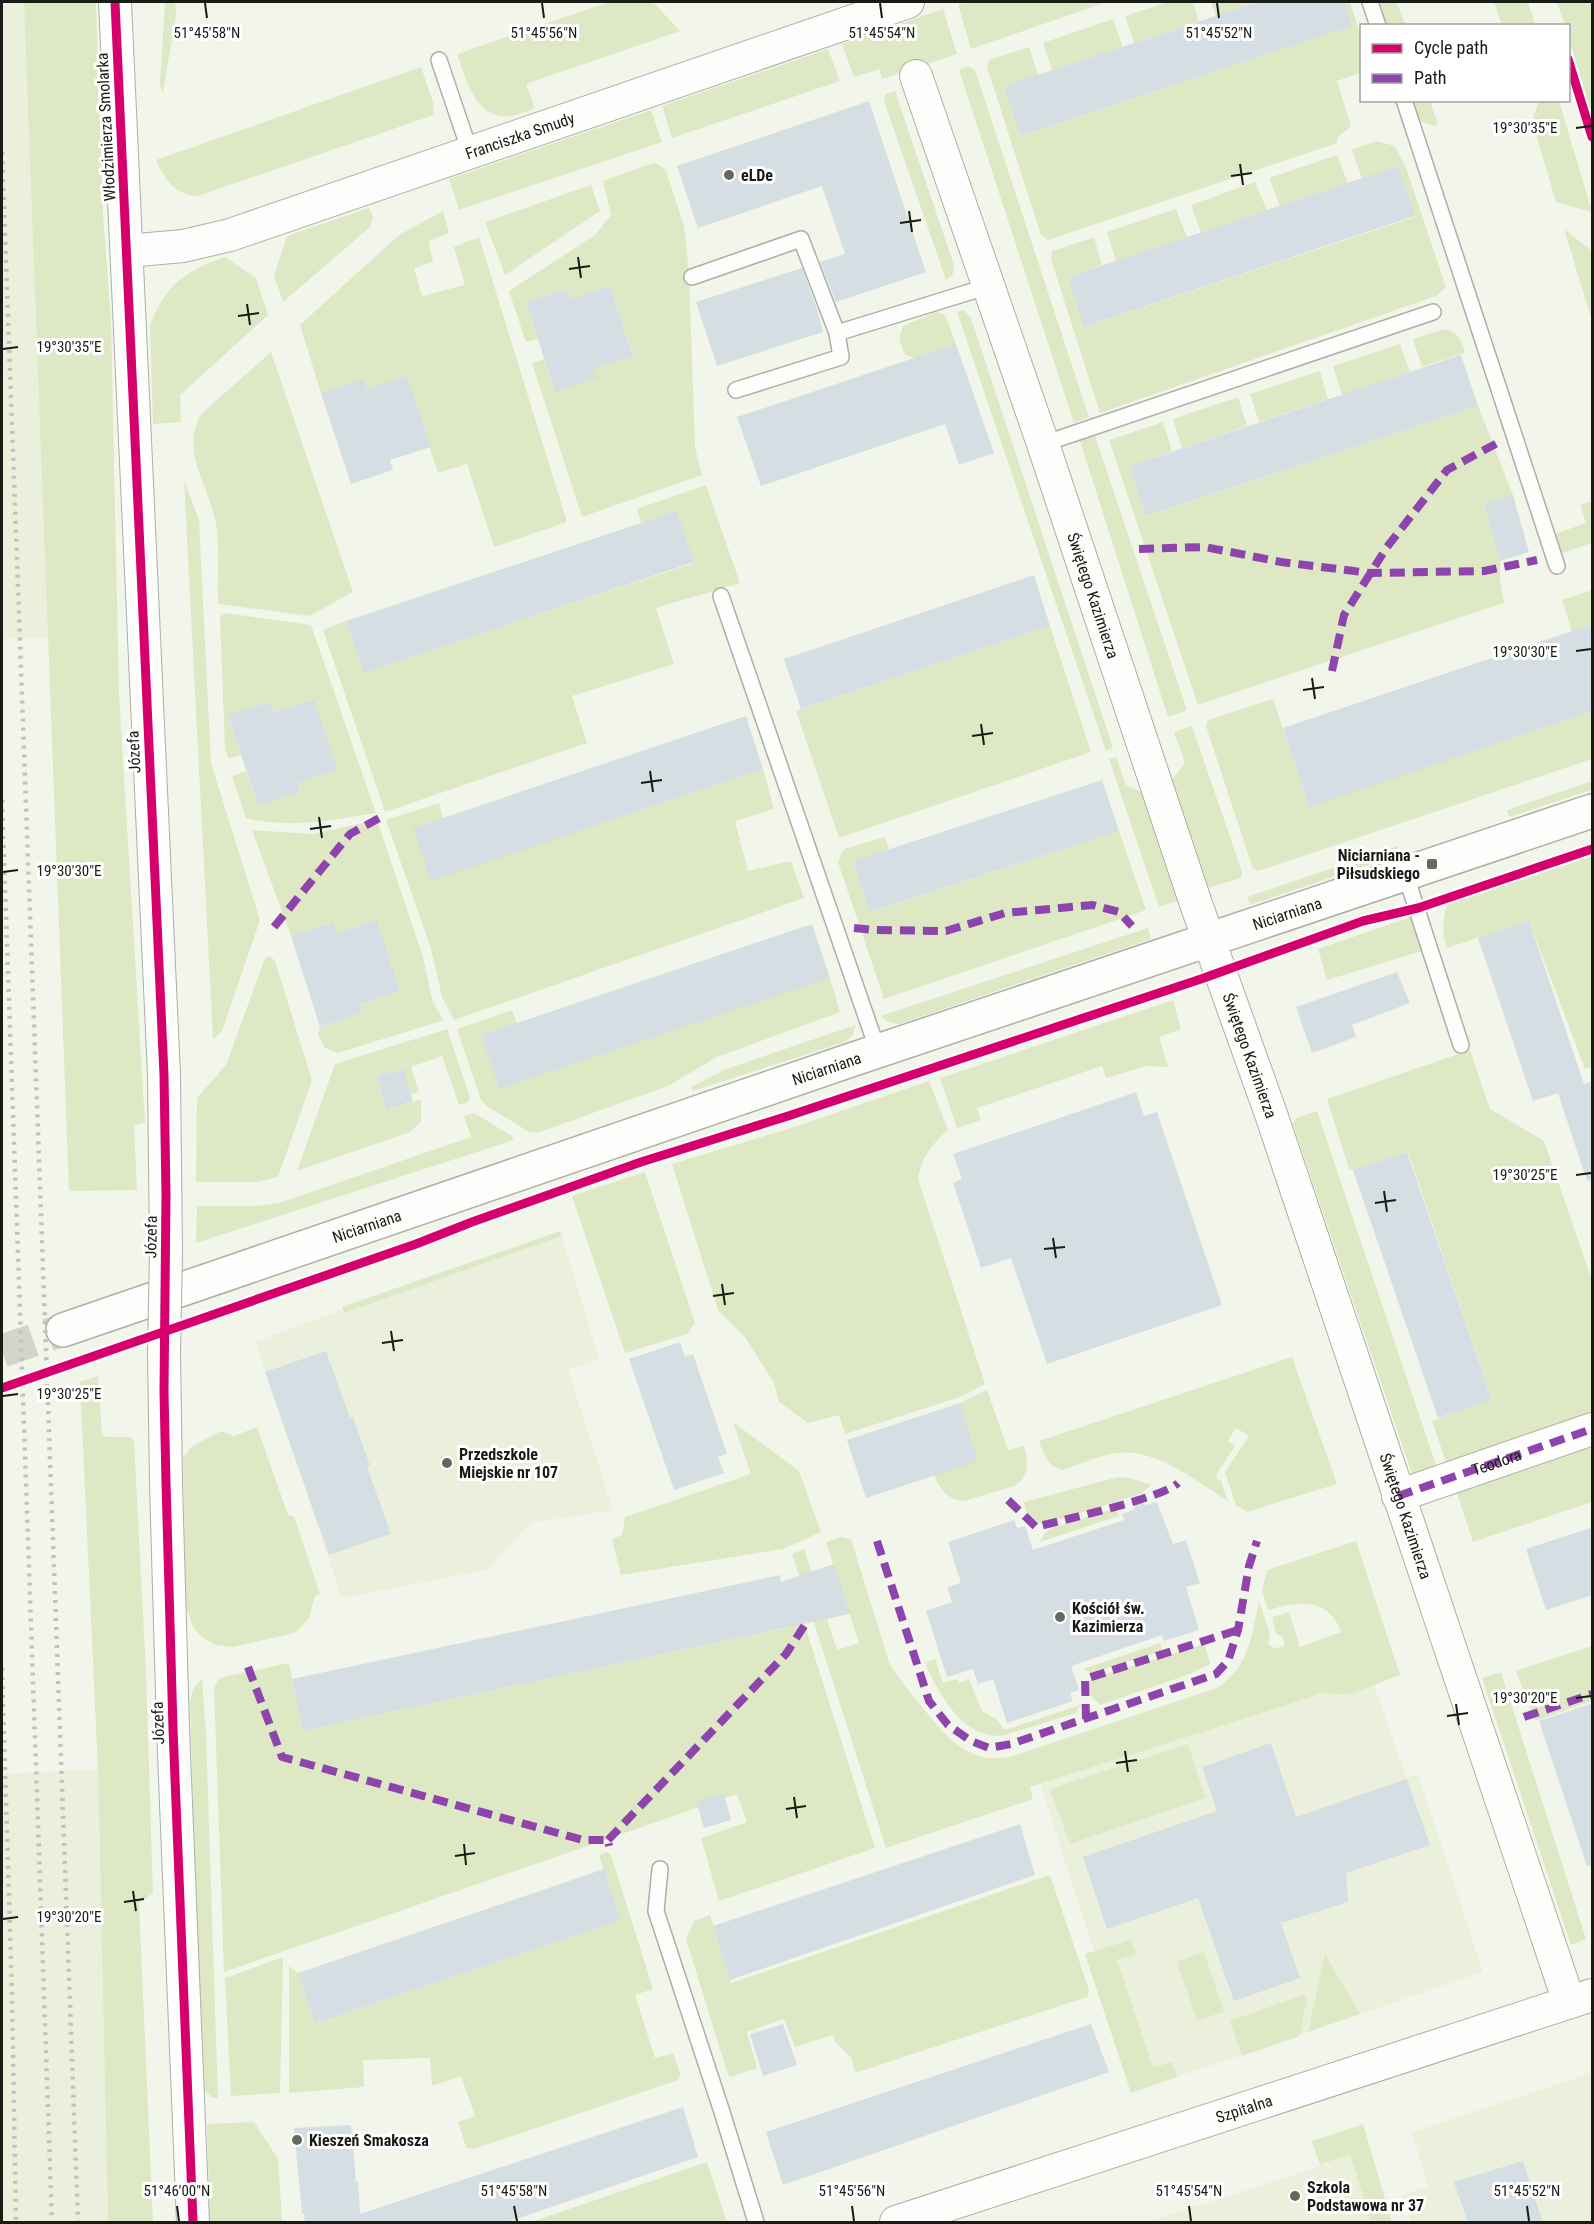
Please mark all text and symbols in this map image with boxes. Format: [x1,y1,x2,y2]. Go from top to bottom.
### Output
text: 51°45'58"N [174,24,240,42]
text: 51°45'56"N [511,24,577,42]
text: 51°45'54"N [849,24,915,42]
text: 51°45'52"N [1186,24,1252,42]
legend [1360,24,1570,102]
text: Cycle path [1414,37,1488,58]
street label: Włodzimierza Smolarka [93,52,119,202]
text: Path [1414,67,1447,88]
street label: Franciszka Smudy [463,108,577,163]
text: 19°30'35"E [1493,119,1557,137]
place label: eLDe [741,166,773,185]
marker: eLDe [722,168,736,182]
text: 19°30'35"E [37,338,101,356]
street label: Świętego Kazimierza [1064,530,1123,661]
text: 19°30'30"E [1493,643,1557,661]
street label: Józefa [123,730,145,774]
place label: Niciarniana - Piłsudskiego [1337,846,1420,883]
marker: Niciarniana - Piłsudskiego [1425,857,1439,871]
text: 19°30'30"E [37,862,101,880]
street label: Niciarniana [1250,893,1324,934]
street label: Świętego Kazimierza [1219,990,1281,1121]
street label: Niciarniana [789,1048,863,1089]
text: 19°30'25"E [1493,1166,1557,1184]
street label: Niciarniana [330,1205,404,1247]
street label: Józefa [141,1215,161,1259]
text: 19°30'25"E [37,1385,101,1403]
place label: Przedszkole Miejskie nr 107 [459,1445,558,1482]
street label: Teodora [1469,1445,1524,1479]
street label: Świętego Kazimierza [1376,1451,1436,1581]
marker: Przedszkole Miejskie nr 107 [440,1456,454,1470]
place label: Kościół św. Kazimierza [1072,1599,1145,1636]
marker: Kościół św. Kazimierza [1053,1610,1067,1624]
text: 19°30'20"E [1493,1689,1557,1707]
street label: Józefa [148,1701,168,1745]
text: 19°30'20"E [37,1908,101,1926]
street label: Szpitalna [1213,2090,1275,2127]
place label: Kieszeń Smakosza [309,2131,429,2150]
marker: Kieszeń Smakosza [290,2133,304,2147]
place label: Szkola Podstawowa nr 37 [1307,2178,1424,2215]
text: 51°46'00"N [144,2182,210,2200]
text: 51°45'58"N [481,2182,547,2200]
text: 51°45'56"N [819,2182,885,2200]
text: 51°45'54"N [1156,2182,1222,2200]
text: 51°45'52"N [1494,2182,1560,2200]
marker: Szkola Podstawowa nr 37 [1288,2189,1302,2203]

